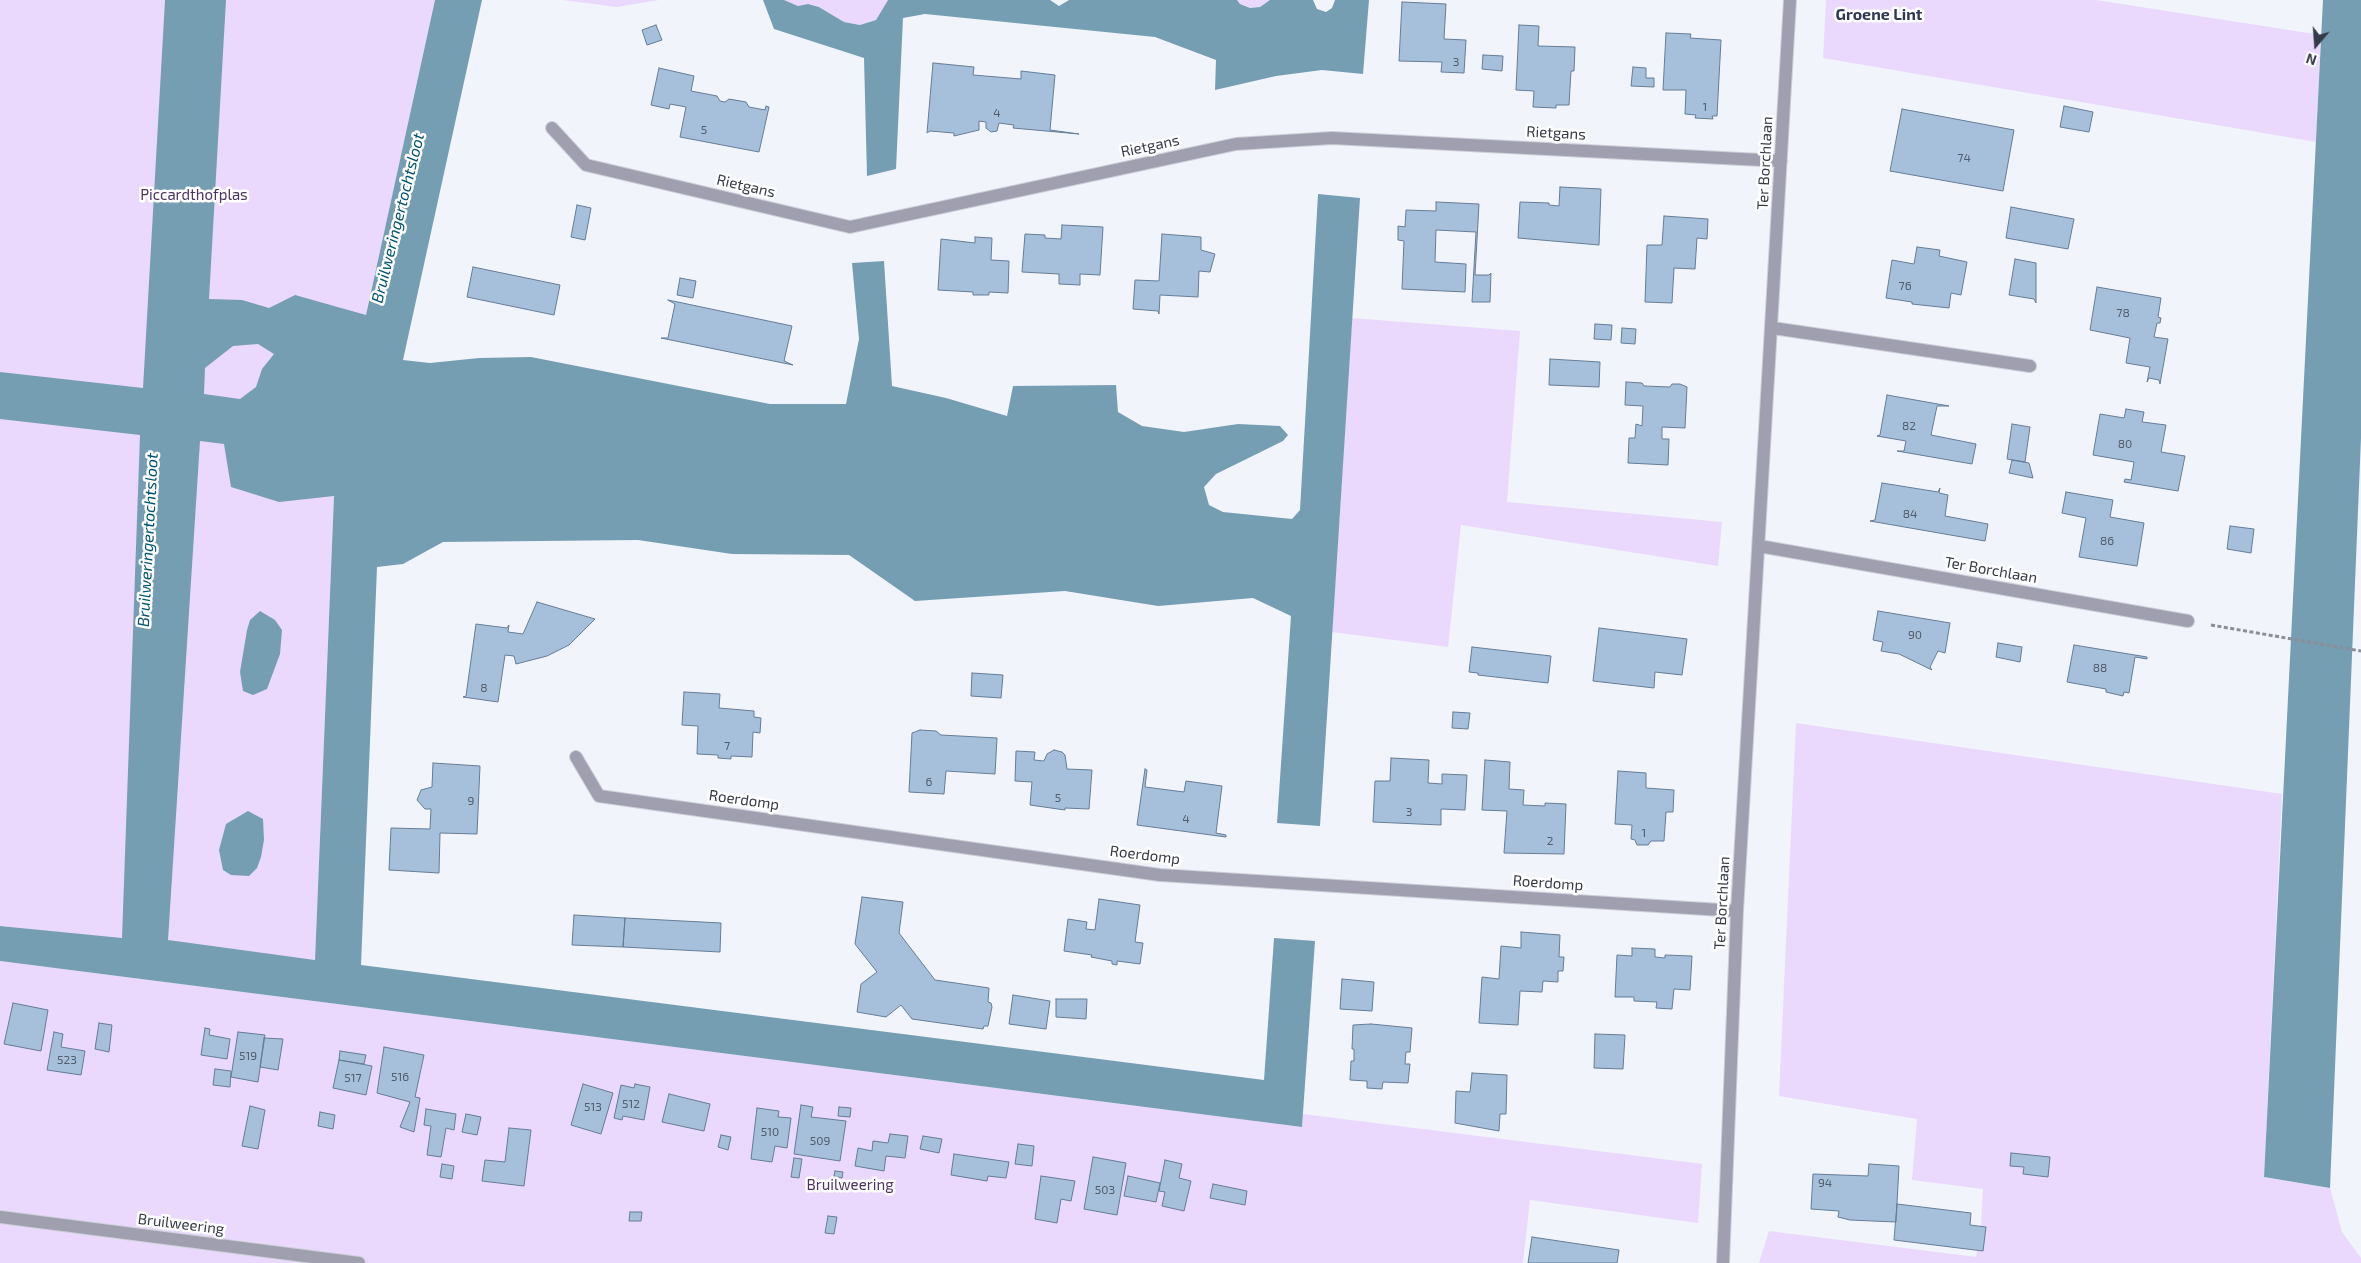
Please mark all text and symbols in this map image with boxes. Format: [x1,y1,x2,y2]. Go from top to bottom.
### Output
district label: Groene Lint [1836,5,1922,25]
north arrow [2291,20,2341,70]
text: N [2304,50,2319,69]
house number: 3 [1453,55,1459,69]
house number: 1 [1703,100,1707,114]
house number: 4 [993,106,1001,120]
street label: Ter Borchlaan [1754,116,1776,210]
street label: Rietgans [1526,122,1586,144]
house number: 5 [701,123,707,137]
water label: Bruilweringertochtsloot [368,131,428,305]
street label: Rietgans [1119,131,1181,161]
house number: 74 [1957,151,1971,165]
street label: Rietgans [715,171,777,201]
park label: Piccardthofplas [140,186,248,204]
house number: 76 [1898,279,1912,293]
house number: 78 [2116,306,2130,320]
house number: 82 [1902,419,1916,433]
house number: 80 [2118,437,2132,451]
water label: Bruilweringertochtsloot [134,452,162,628]
house number: 84 [1903,507,1917,521]
house number: 86 [2100,534,2114,548]
street label: Ter Borchlaan [1943,553,2039,587]
house number: 90 [1908,628,1922,642]
house number: 88 [2093,661,2107,675]
house number: 8 [480,681,488,695]
house number: 7 [724,739,730,753]
house number: 6 [926,775,932,789]
street label: Roerdomp [708,786,780,814]
house number: 5 [1055,791,1061,805]
house number: 9 [468,794,474,808]
house number: 3 [1406,805,1412,819]
house number: 4 [1182,812,1190,826]
house number: 1 [1642,826,1646,840]
house number: 2 [1547,834,1553,848]
street label: Roerdomp [1109,842,1181,868]
street label: Ter Borchlaan [1711,856,1733,950]
street label: Roerdomp [1512,872,1584,894]
house number: 519 [239,1049,257,1063]
house number: 523 [57,1053,77,1067]
house number: 516 [391,1070,409,1084]
house number: 517 [344,1071,362,1085]
house number: 512 [622,1097,640,1111]
house number: 513 [584,1100,602,1114]
house number: 510 [761,1125,779,1139]
house number: 509 [810,1134,830,1148]
park label: Bruilweering [806,1176,894,1194]
house number: 94 [1818,1176,1832,1190]
house number: 503 [1095,1183,1115,1197]
street label: Bruilweering [137,1210,225,1238]

